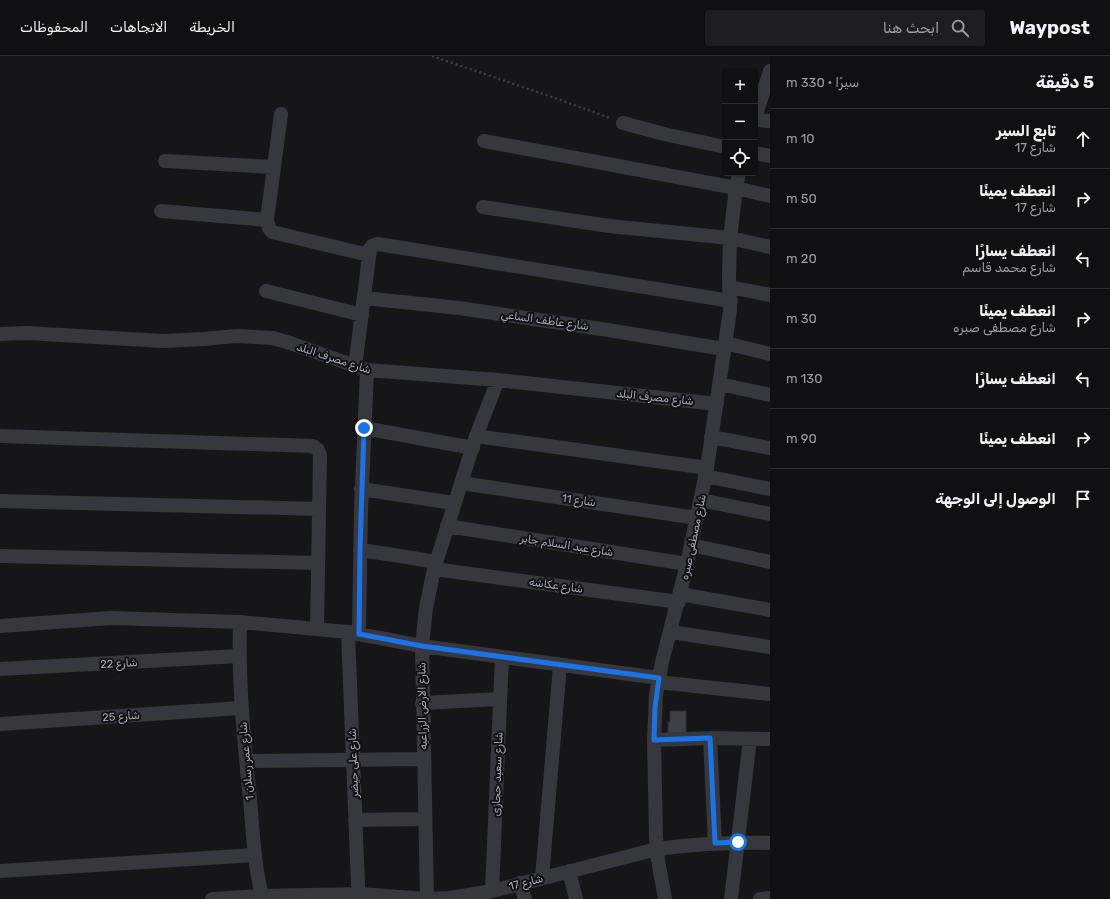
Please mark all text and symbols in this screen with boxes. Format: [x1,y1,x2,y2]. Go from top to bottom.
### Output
search box [705,10,985,46]
text: Waypost [1009,16,1090,39]
icon: search [949,17,971,39]
text: المحفوظات [20,19,88,36]
text: الاتجاهات [110,19,167,36]
text: الخريطة [189,19,235,36]
text: ابحث هنا [883,19,939,37]
map controls [722,68,758,176]
button: + [722,68,758,104]
text: 5 دقيقة [1036,72,1094,92]
text: سيرًا · 330 m [786,75,859,90]
button: − [722,104,758,140]
text: تابع السير [996,122,1056,140]
icon: ahead [1072,128,1094,150]
text: 10 m [786,131,815,146]
button: locate [722,140,758,176]
text: شارع 17 [1015,140,1056,155]
text: انعطف يمينًا [979,182,1056,200]
icon: right [1072,188,1094,210]
text: 50 m [786,191,817,206]
text: شارع 17 [1015,200,1056,215]
text: انعطف يسارًا [975,242,1056,260]
icon: left [1072,248,1094,270]
text: 20 m [786,251,817,266]
text: شارع محمد قاسم [962,260,1056,275]
text: انعطف يمينًا [979,302,1056,320]
street label: شارع عاطف الساعي [500,308,590,335]
icon: right [1072,308,1094,330]
text: 30 m [786,311,817,326]
text: شارع مصطفى صبره [953,320,1056,335]
street label: شارع مصرف البلد [294,340,373,379]
icon: left [1072,368,1094,390]
text: انعطف يسارًا [975,370,1056,388]
text: 130 m [786,371,822,386]
street label: شارع مصرف البلد [615,387,694,410]
route end [355,419,373,437]
icon: right [1072,428,1094,450]
text: انعطف يمينًا [979,430,1056,448]
text: 90 m [786,431,817,446]
icon: arrive [1072,488,1094,510]
text: الوصول إلى الوجهة [935,490,1056,508]
street label: شارع 11 [561,492,597,511]
street label: شارع مصطفى صبره [678,493,711,582]
street label: شارع عبد السلام جابر [518,532,614,561]
street label: شارع عكاشه [528,575,584,598]
street label: شارع 22 [100,656,138,673]
street label: شارع الارض الزراعيه [415,662,432,750]
street label: شارع 25 [102,709,140,726]
street label: شارع عمر رسلان 1 [237,721,258,801]
street label: شارع على حيضر [346,728,363,799]
street label: شارع سعيد حجازى [490,731,507,817]
route start [729,833,747,851]
street label: شارع 17 [508,872,545,895]

